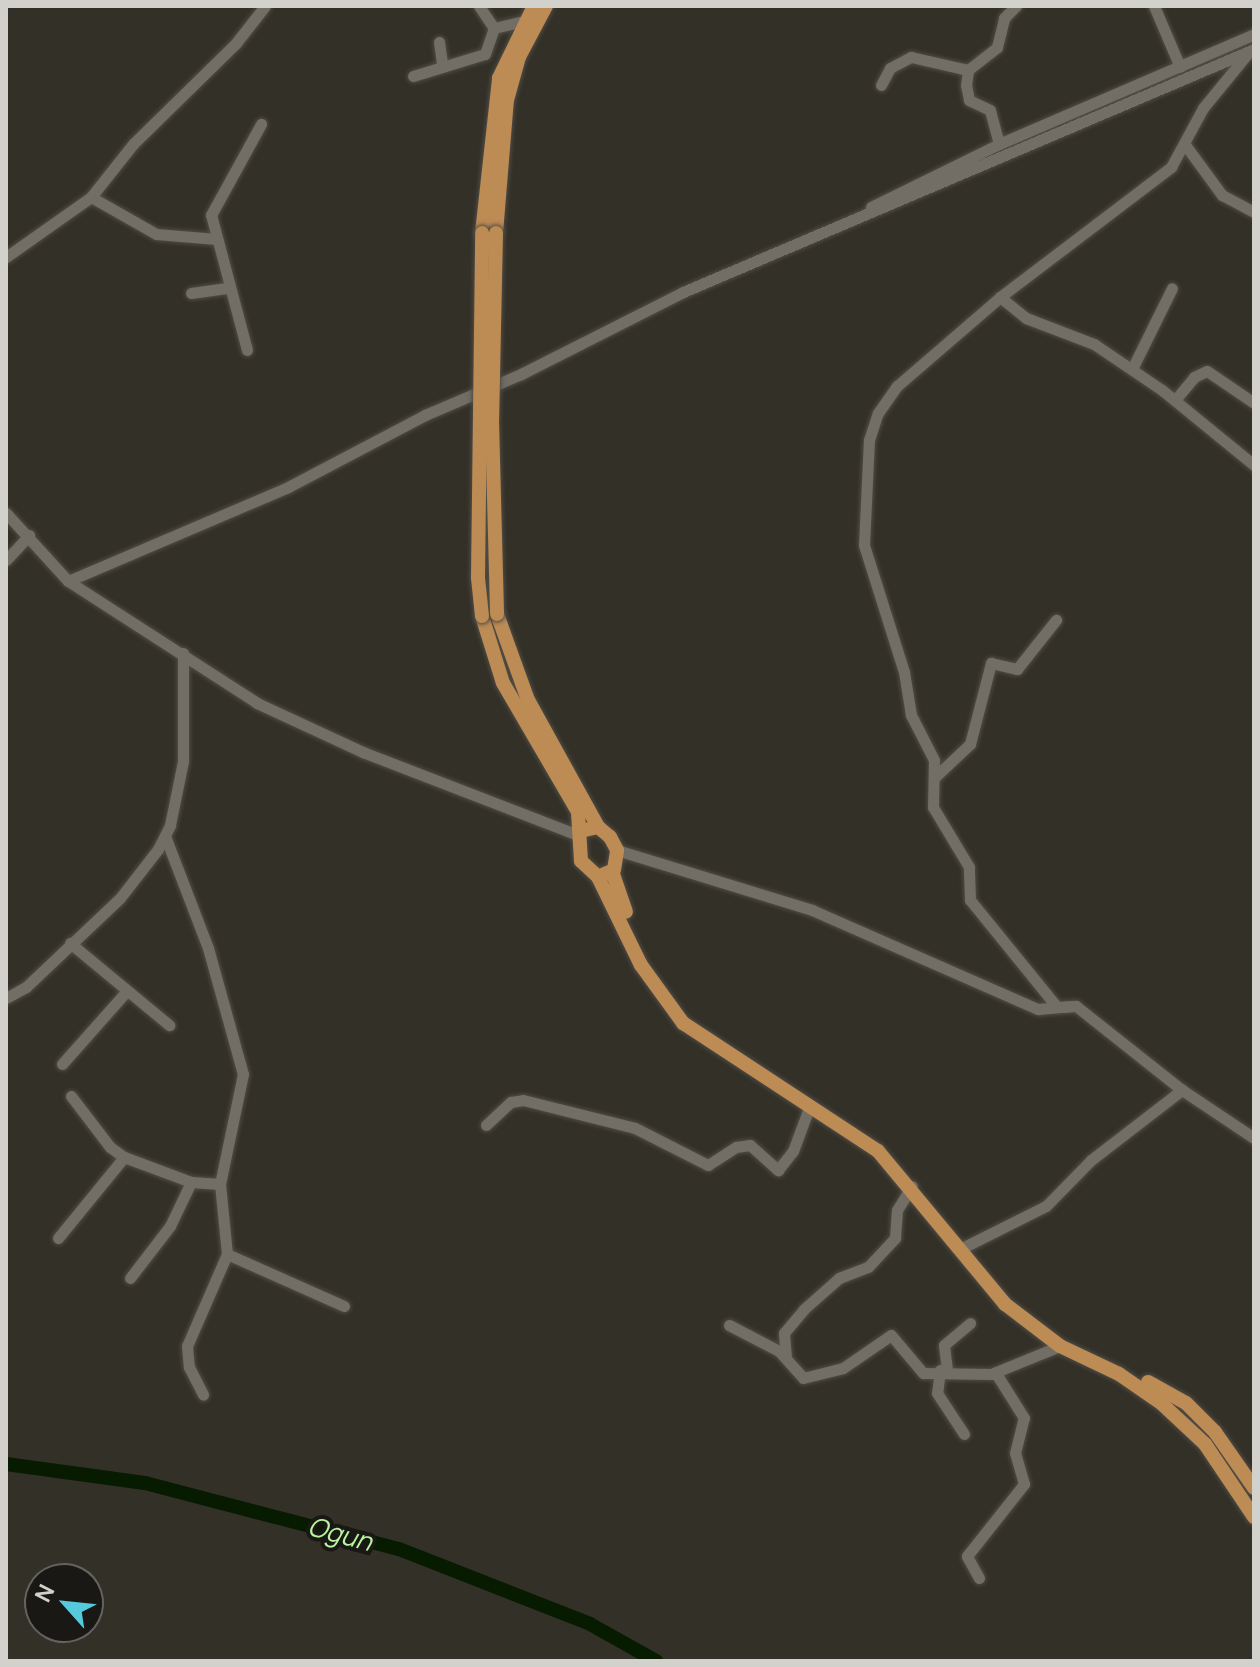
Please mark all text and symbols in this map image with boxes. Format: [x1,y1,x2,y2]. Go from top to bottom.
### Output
water label: Ogun [305,1511,375,1557]
north arrow [24,1563,104,1643]
text: N [27,1579,61,1607]

